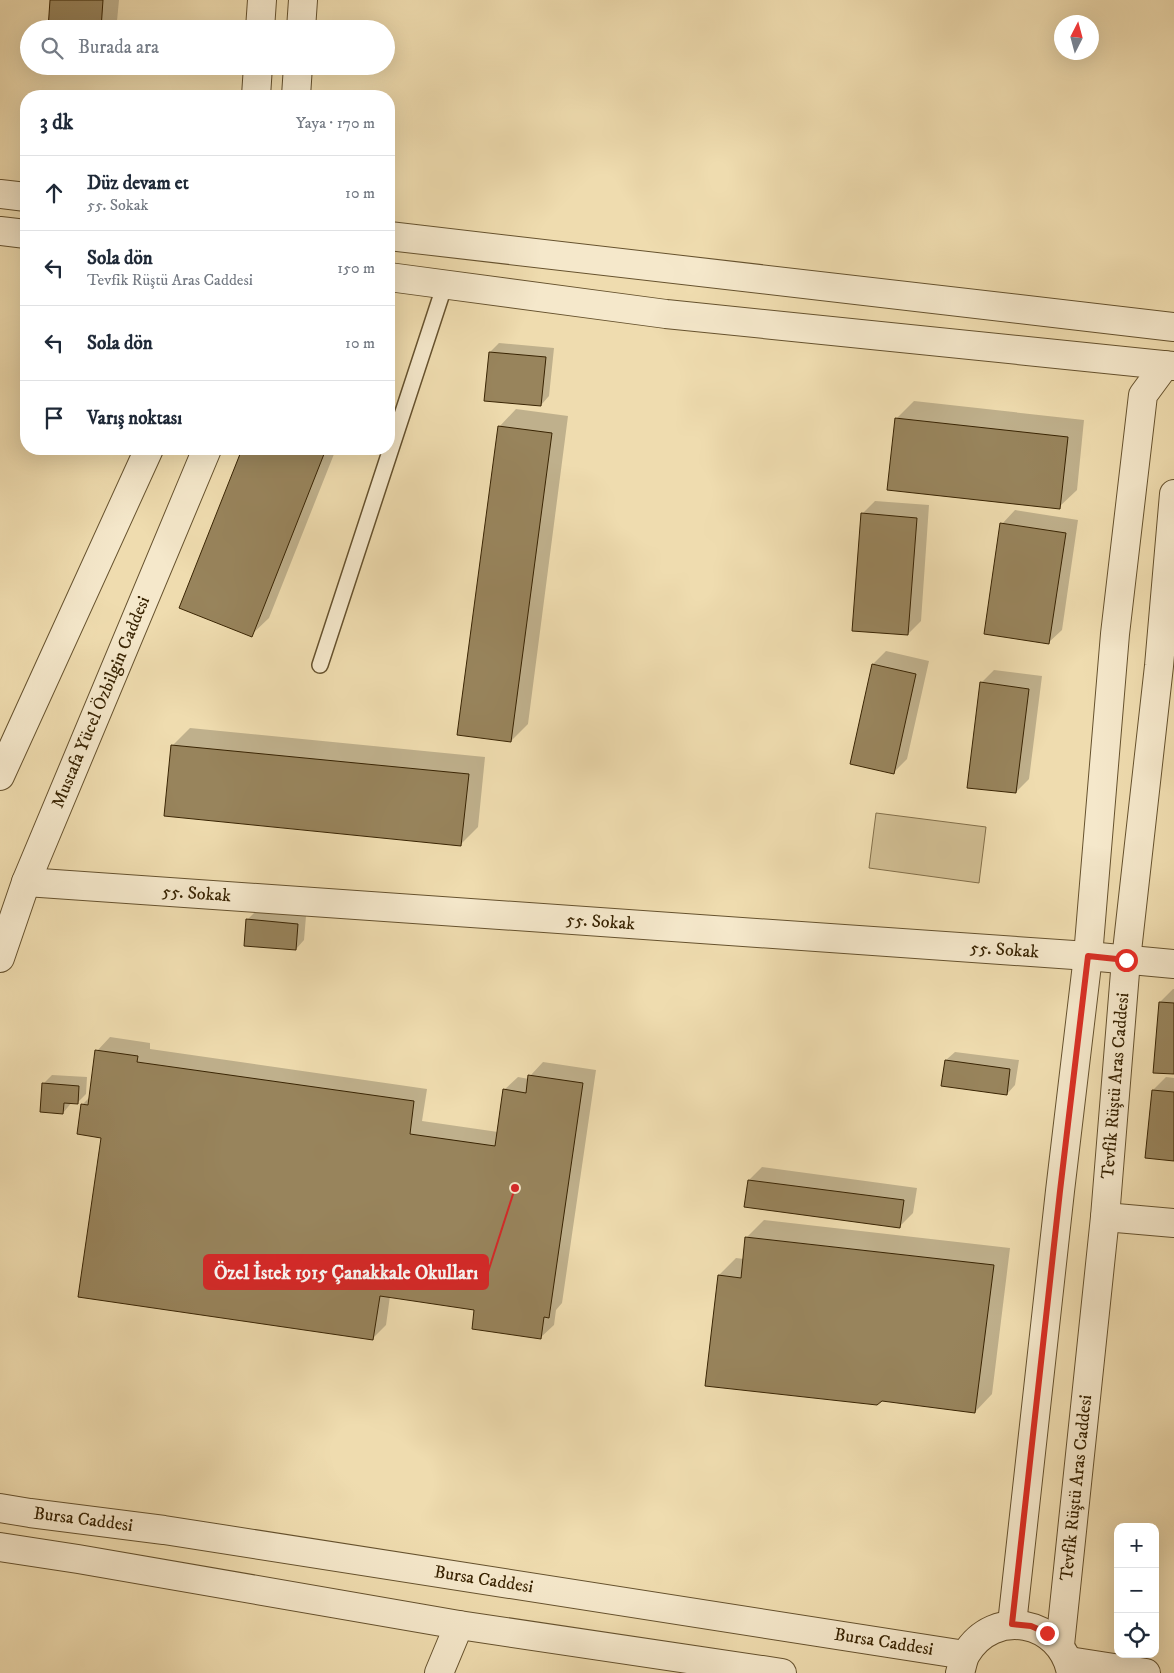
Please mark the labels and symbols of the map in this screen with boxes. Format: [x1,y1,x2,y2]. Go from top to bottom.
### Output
north arrow [1054,15,1099,60]
street label: Mustafa Yücel Özbilgin Caddesi [47,593,155,812]
street label: 55. Sokak [161,881,232,907]
street label: 55. Sokak [565,909,636,935]
street label: 55. Sokak [969,937,1040,964]
route start [1115,949,1138,972]
street label: Tevfik Rüştü Aras Caddesi [1097,992,1134,1180]
callout: Özel İstek 1915 Çanakkale Okulları [204,1255,488,1289]
text: Özel İstek 1915 Çanakkale Okulları [214,1260,478,1285]
street label: Tevfik Rüştü Aras Caddesi [1056,1394,1097,1582]
street label: Bursa Caddesi [32,1503,134,1537]
street label: Bursa Caddesi [433,1561,535,1598]
route end [1036,1622,1059,1645]
street label: Bursa Caddesi [833,1624,935,1661]

